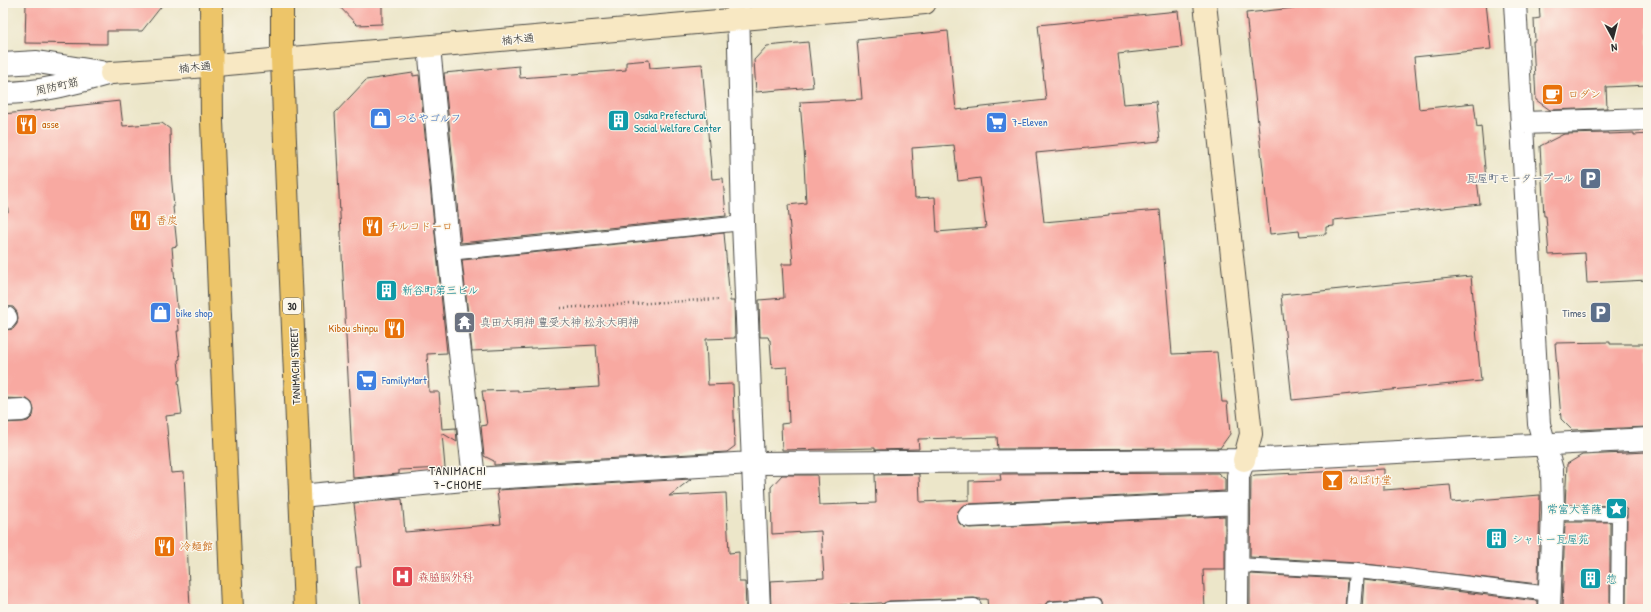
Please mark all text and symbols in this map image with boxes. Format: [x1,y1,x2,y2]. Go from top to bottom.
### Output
north arrow [1593,18,1633,58]
street label: 楠木通 [501,31,535,47]
text: N [1610,41,1618,55]
street label: 楠木通 [178,59,212,75]
street label: 周防町筋 [34,74,80,98]
cafe icon: ロダン [1539,81,1565,107]
place label: ロダン [1568,87,1601,101]
shop icon: つるやゴルフ [367,105,393,131]
building icon: Osaka Prefectural Social Welfare Center [606,108,632,134]
place label: Osaka Prefectural Social Welfare Center [634,108,722,135]
supermarket icon: 7-Eleven [984,109,1010,135]
restaurant icon: asse [14,111,40,137]
place label: つるやゴルフ [396,111,462,125]
place label: 7-Eleven [1012,115,1048,129]
place label: asse [42,117,60,131]
parking icon: 瓦屋町モータープール [1577,165,1603,191]
place label: 瓦屋町モータープール [1466,171,1574,185]
restaurant icon: 香炭 [128,207,154,233]
place label: 香炭 [156,213,178,227]
restaurant icon: チルコドーロ [359,213,385,239]
place label: チルコドーロ [388,219,453,233]
building icon: 新谷町第三ビル [374,277,400,303]
place label: 新谷町第三ビル [402,283,479,297]
road number: 30 [283,298,301,314]
shop icon: bike shop [148,300,174,326]
parking icon: Times [1588,300,1614,326]
place label: bike shop [176,306,213,320]
place label: Times [1562,306,1586,320]
temple icon: 真田大明神 豊受大神 松永大明神 [452,309,478,335]
restaurant icon: Kibou shinpu [381,315,407,341]
place label: 真田大明神 豊受大神 松永大明神 [480,315,639,329]
place label: Kibou shinpu [328,321,379,335]
street label: TANIMACHI STREET [287,326,303,405]
supermarket icon: FamilyMart [354,367,380,393]
place label: FamilyMart [381,373,427,387]
district label: TANIMACHI 7-CHOME [429,462,487,493]
bar icon: ねぼけ堂 [1320,467,1346,493]
place label: ねぼけ堂 [1348,473,1392,487]
place icon: 常富大菩薩 [1604,496,1630,522]
place label: 常富大菩薩 [1547,502,1602,516]
building icon: シャトー瓦屋苑 [1484,526,1510,552]
place label: シャトー瓦屋苑 [1512,532,1589,546]
restaurant icon: 冷麺館 [151,533,177,559]
place label: 冷麺館 [180,539,213,553]
hospital icon: 森脇脳外科 [389,564,415,590]
building icon: 惣 [1577,566,1603,592]
place label: 森脇脳外科 [418,570,473,584]
place label: 惣 [1606,572,1617,586]

